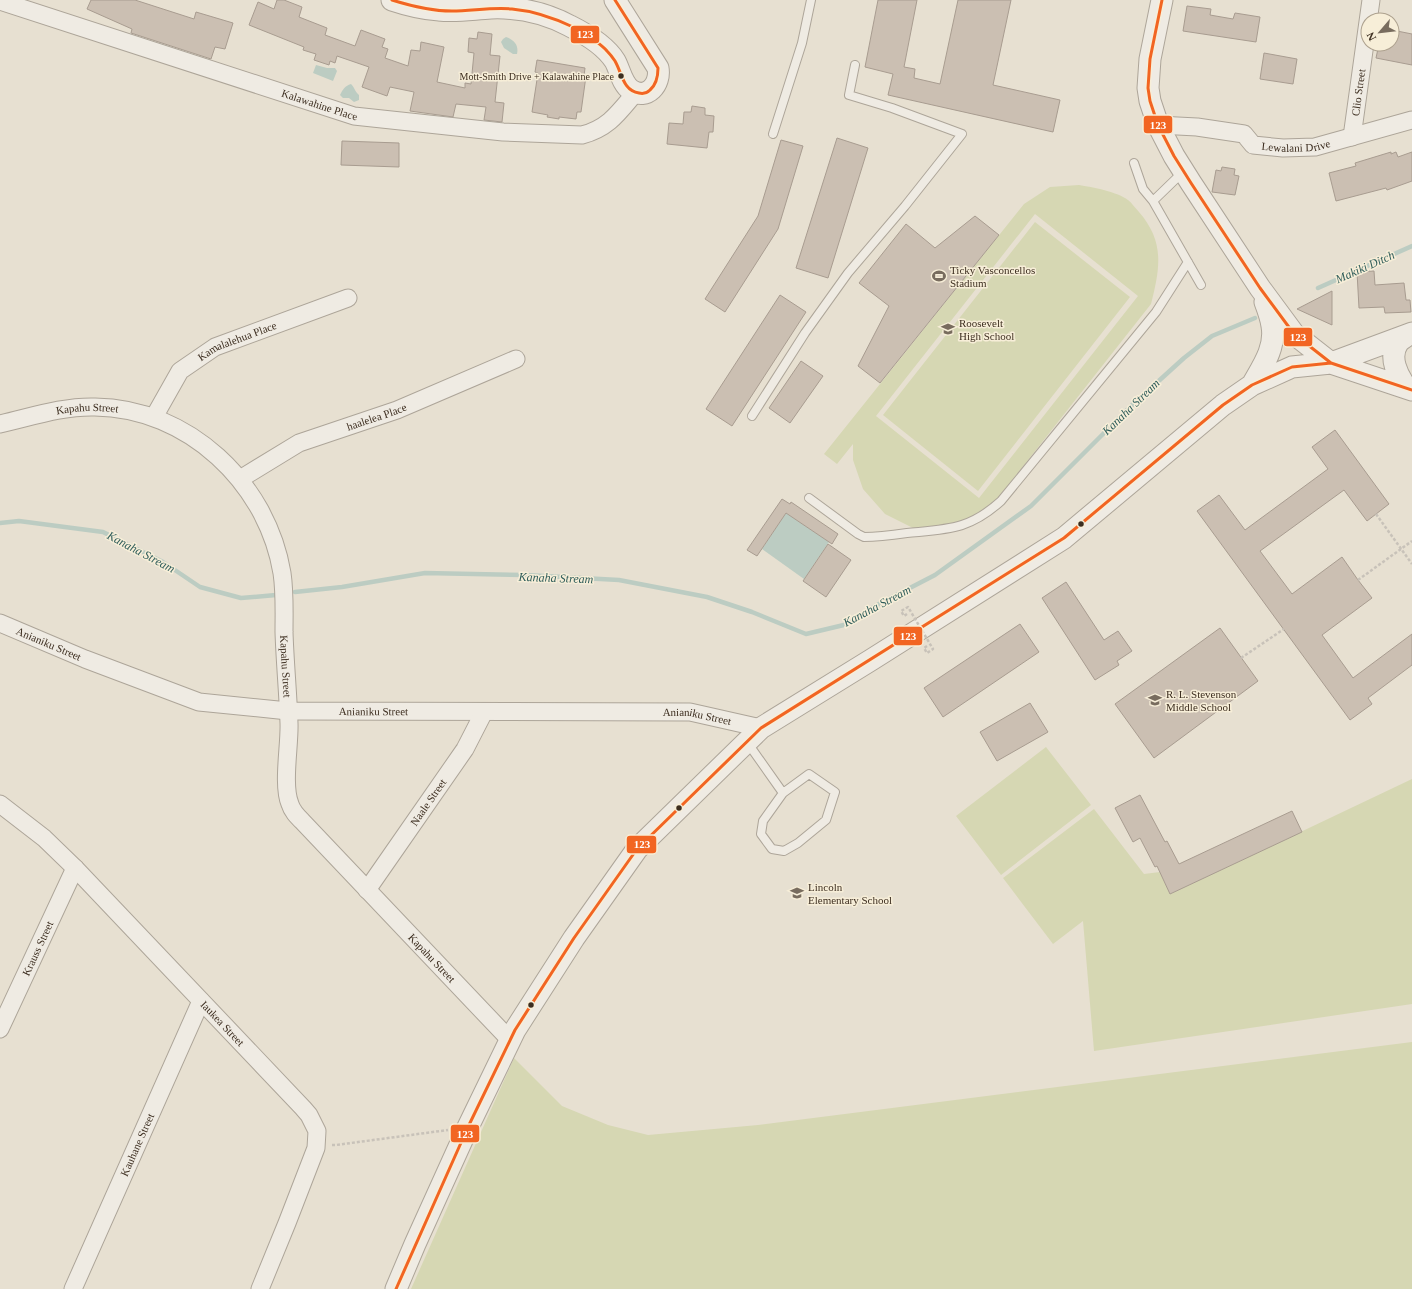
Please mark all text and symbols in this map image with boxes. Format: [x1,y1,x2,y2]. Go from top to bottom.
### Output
north arrow [1360,12,1400,52]
line badge: 123 [570,25,600,44]
text: 123 [577,28,594,40]
text: N [1364,30,1378,43]
street label: Clio Street [1349,68,1367,117]
place label: Mott-Smith Drive + Kalawahine Place [460,71,615,82]
marker: Mott-Smith Drive + Kalawahine Place [616,71,626,81]
street label: Kalawahine Place [280,87,358,122]
line badge: 123 [1143,115,1173,134]
text: 123 [1150,119,1167,131]
street label: Lewalani Drive [1261,137,1332,154]
water label: Makiki Ditch [1332,248,1397,287]
place label: Ticky Vasconcellos Stadium [950,264,1035,289]
sports icon: Ticky Vasconcellos Stadium [931,268,947,284]
place label: Roosevelt High School [959,317,1014,342]
street label: Kamalalehua Place [195,319,278,363]
school or university icon: Roosevelt High School [940,321,956,337]
line badge: 123 [1283,327,1313,347]
text: 123 [1290,331,1307,343]
water label: Kanaha Stream [1099,376,1163,439]
street label: Kapahu Street [55,401,119,417]
street label: haalelea Place [345,401,408,433]
unlabelled marker [1076,519,1086,529]
water label: Kanaha Stream [104,528,177,576]
water label: Kanaha Stream [517,570,594,586]
water label: Kanaha Stream [840,582,913,630]
street label: Anianiku Street [15,625,83,663]
line badge: 123 [893,626,923,646]
text: 123 [900,630,917,642]
street label: Kapahu Street [278,635,294,698]
place label: R. L. Stevenson Middle School [1166,688,1237,713]
school or university icon: R. L. Stevenson Middle School [1147,692,1163,708]
street label: Anianiku Street [339,705,408,717]
street label: Anianiku Street [663,706,732,727]
street label: Naale Street [408,776,448,828]
unlabelled marker [674,803,684,813]
line badge: 123 [626,835,657,854]
text: 123 [634,838,651,850]
place label: Lincoln Elementary School [808,881,892,906]
school or university icon: Lincoln Elementary School [789,885,805,901]
street label: Krauss Street [20,919,55,978]
street label: Kapahu Street [406,931,458,985]
street label: Iaukea Street [198,998,247,1048]
unlabelled marker [526,1000,536,1010]
street label: Kauhane Street [118,1111,156,1178]
line badge: 123 [450,1124,480,1143]
text: 123 [457,1128,474,1140]

